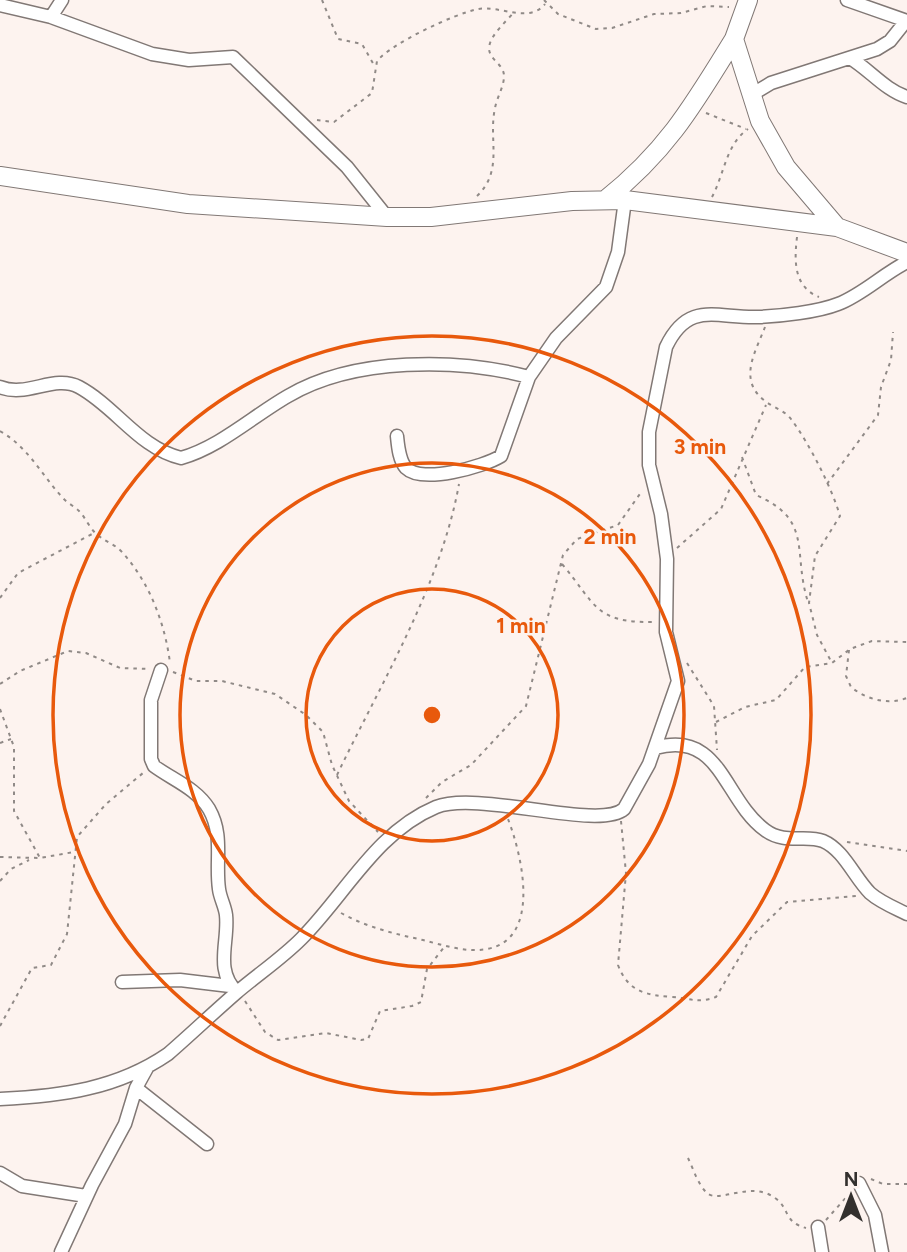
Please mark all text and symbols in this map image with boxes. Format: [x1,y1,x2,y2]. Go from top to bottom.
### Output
text: 3 min [674,434,726,459]
text: 2 min [584,524,636,549]
text: 1 min [496,613,546,638]
centre of rings [420,703,444,727]
north arrow [816,1161,886,1231]
text: N [844,1168,858,1191]

